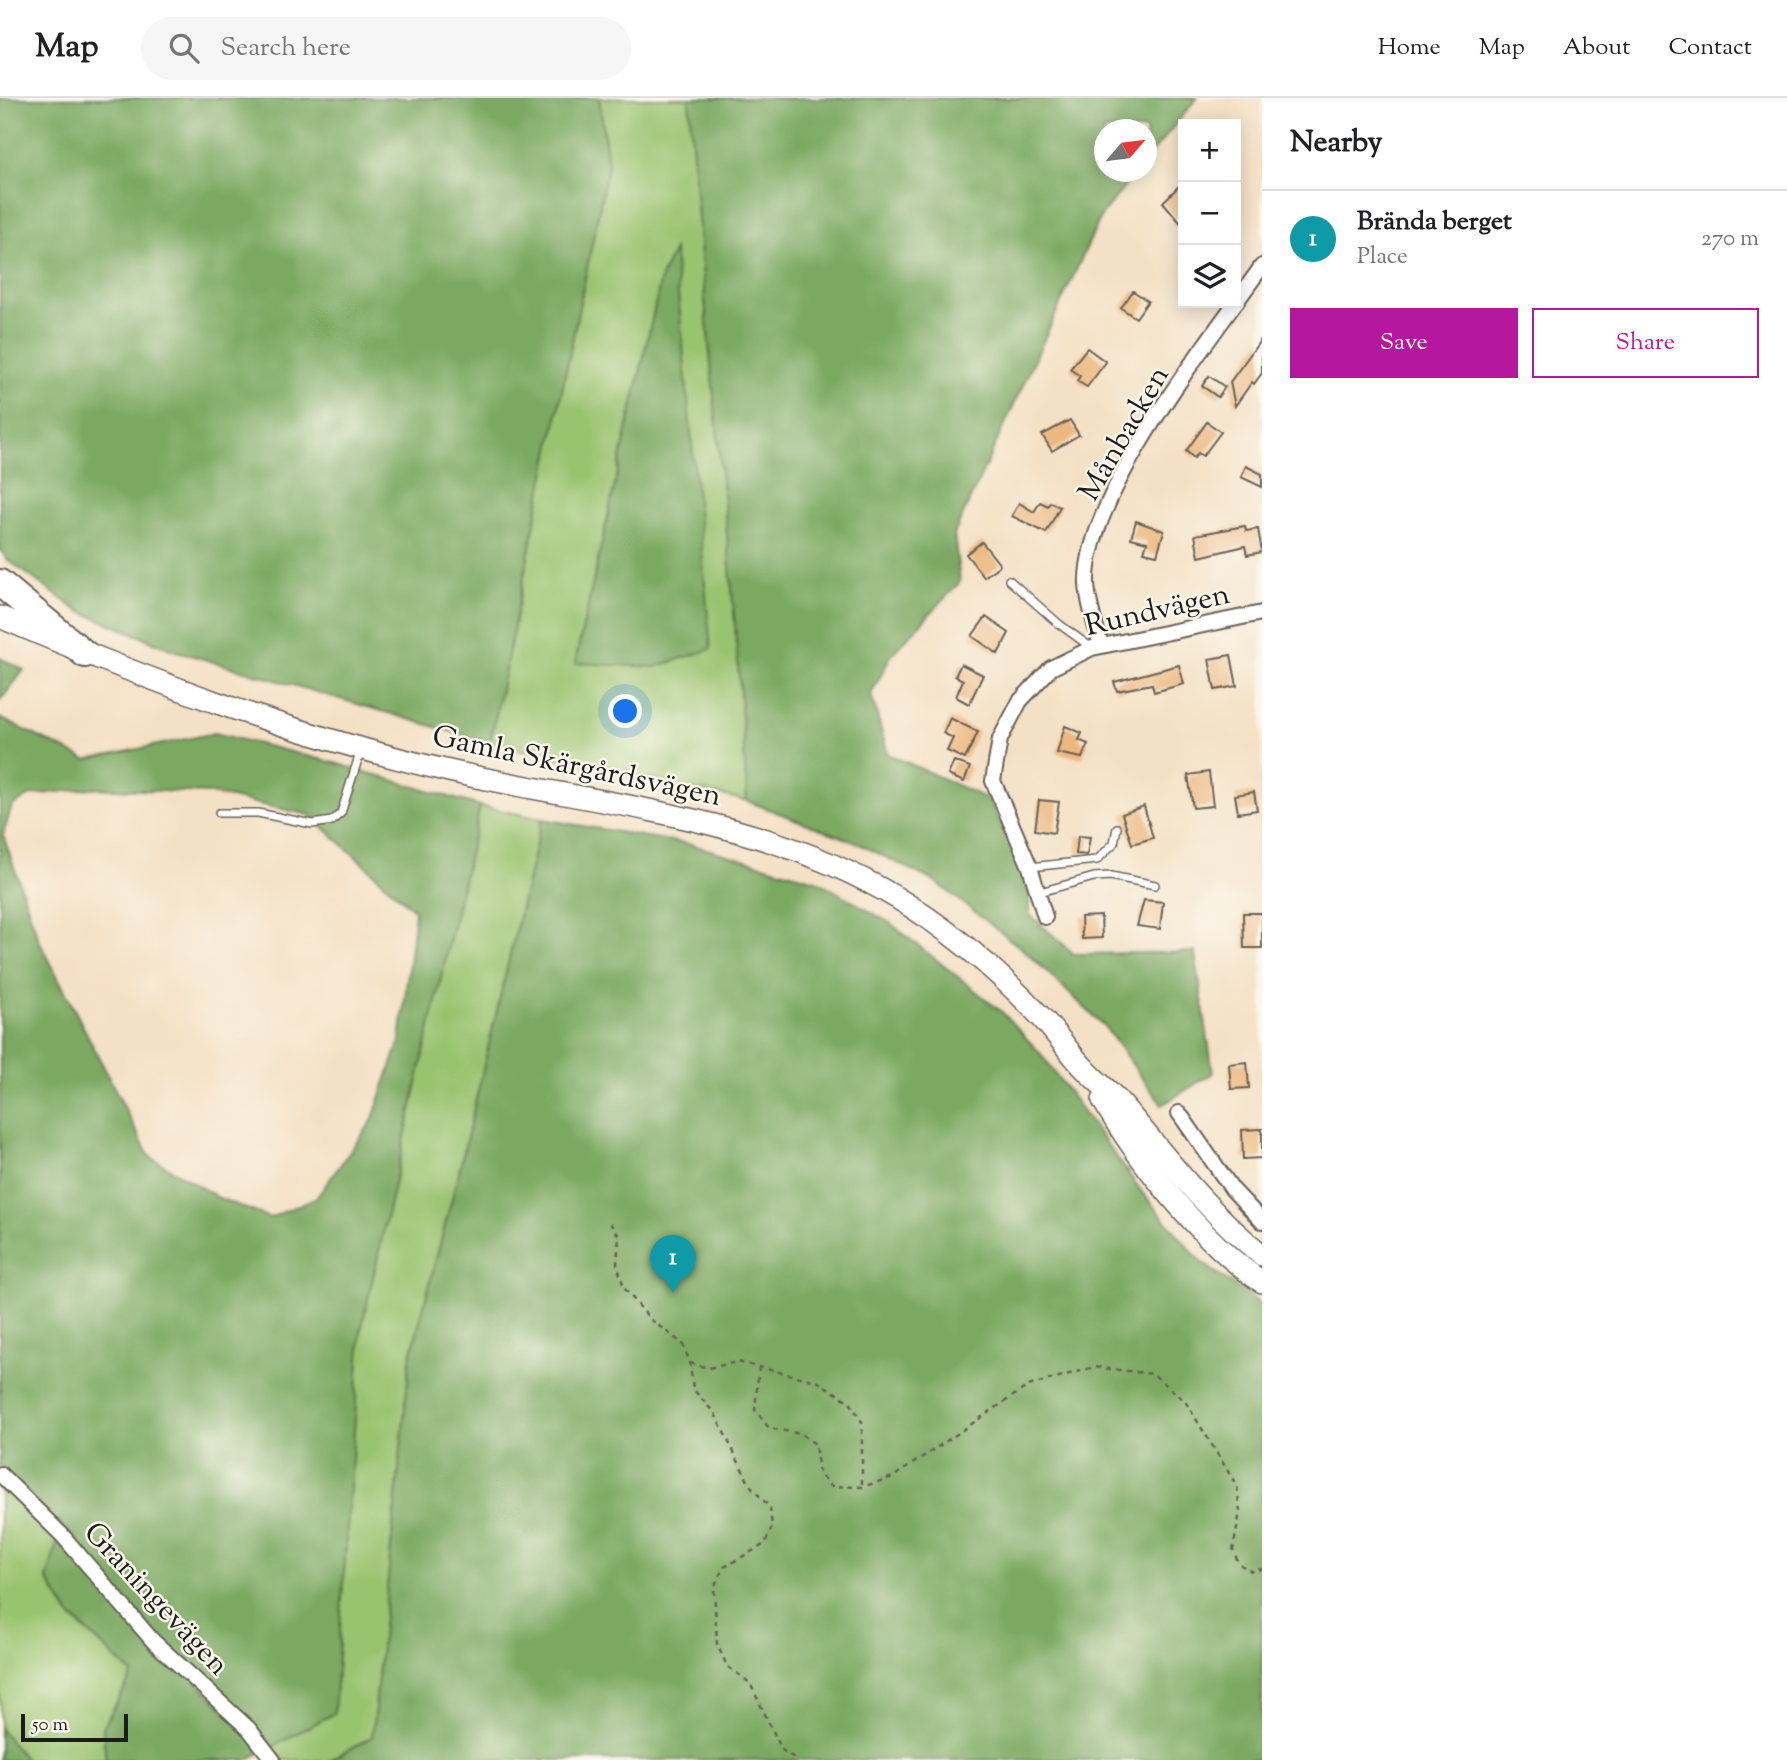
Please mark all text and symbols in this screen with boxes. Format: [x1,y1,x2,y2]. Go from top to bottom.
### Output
search box [141,17,631,80]
text: Map [35,24,99,72]
icon: search [165,29,203,67]
text: Search here [221,30,351,67]
text: Home [1378,31,1441,65]
text: Map [1479,31,1525,65]
text: About [1563,31,1630,65]
text: Contact [1668,31,1752,65]
north arrow [1094,119,1157,182]
map controls [1178,119,1241,308]
button: + [1178,119,1241,182]
text: Nearby [1290,122,1382,165]
button: − [1178,182,1241,245]
text: Brända berget [1357,204,1512,241]
text: 1 [1309,223,1317,256]
text: 270 m [1701,223,1759,256]
text: Place [1357,241,1408,274]
button: layers [1178,245,1241,308]
button: Save [1290,308,1518,378]
button: Share [1532,308,1759,378]
street label: Månbacken [1069,359,1181,510]
street label: Rundvägen [1081,574,1234,649]
your location [608,694,642,728]
street label: Gamla Skärgårdsvägen [428,716,725,819]
pin: 1 [650,1235,696,1293]
street label: Graningevägen [72,1513,238,1686]
scale bar [21,1711,128,1743]
text: 50 m [32,1712,68,1739]

